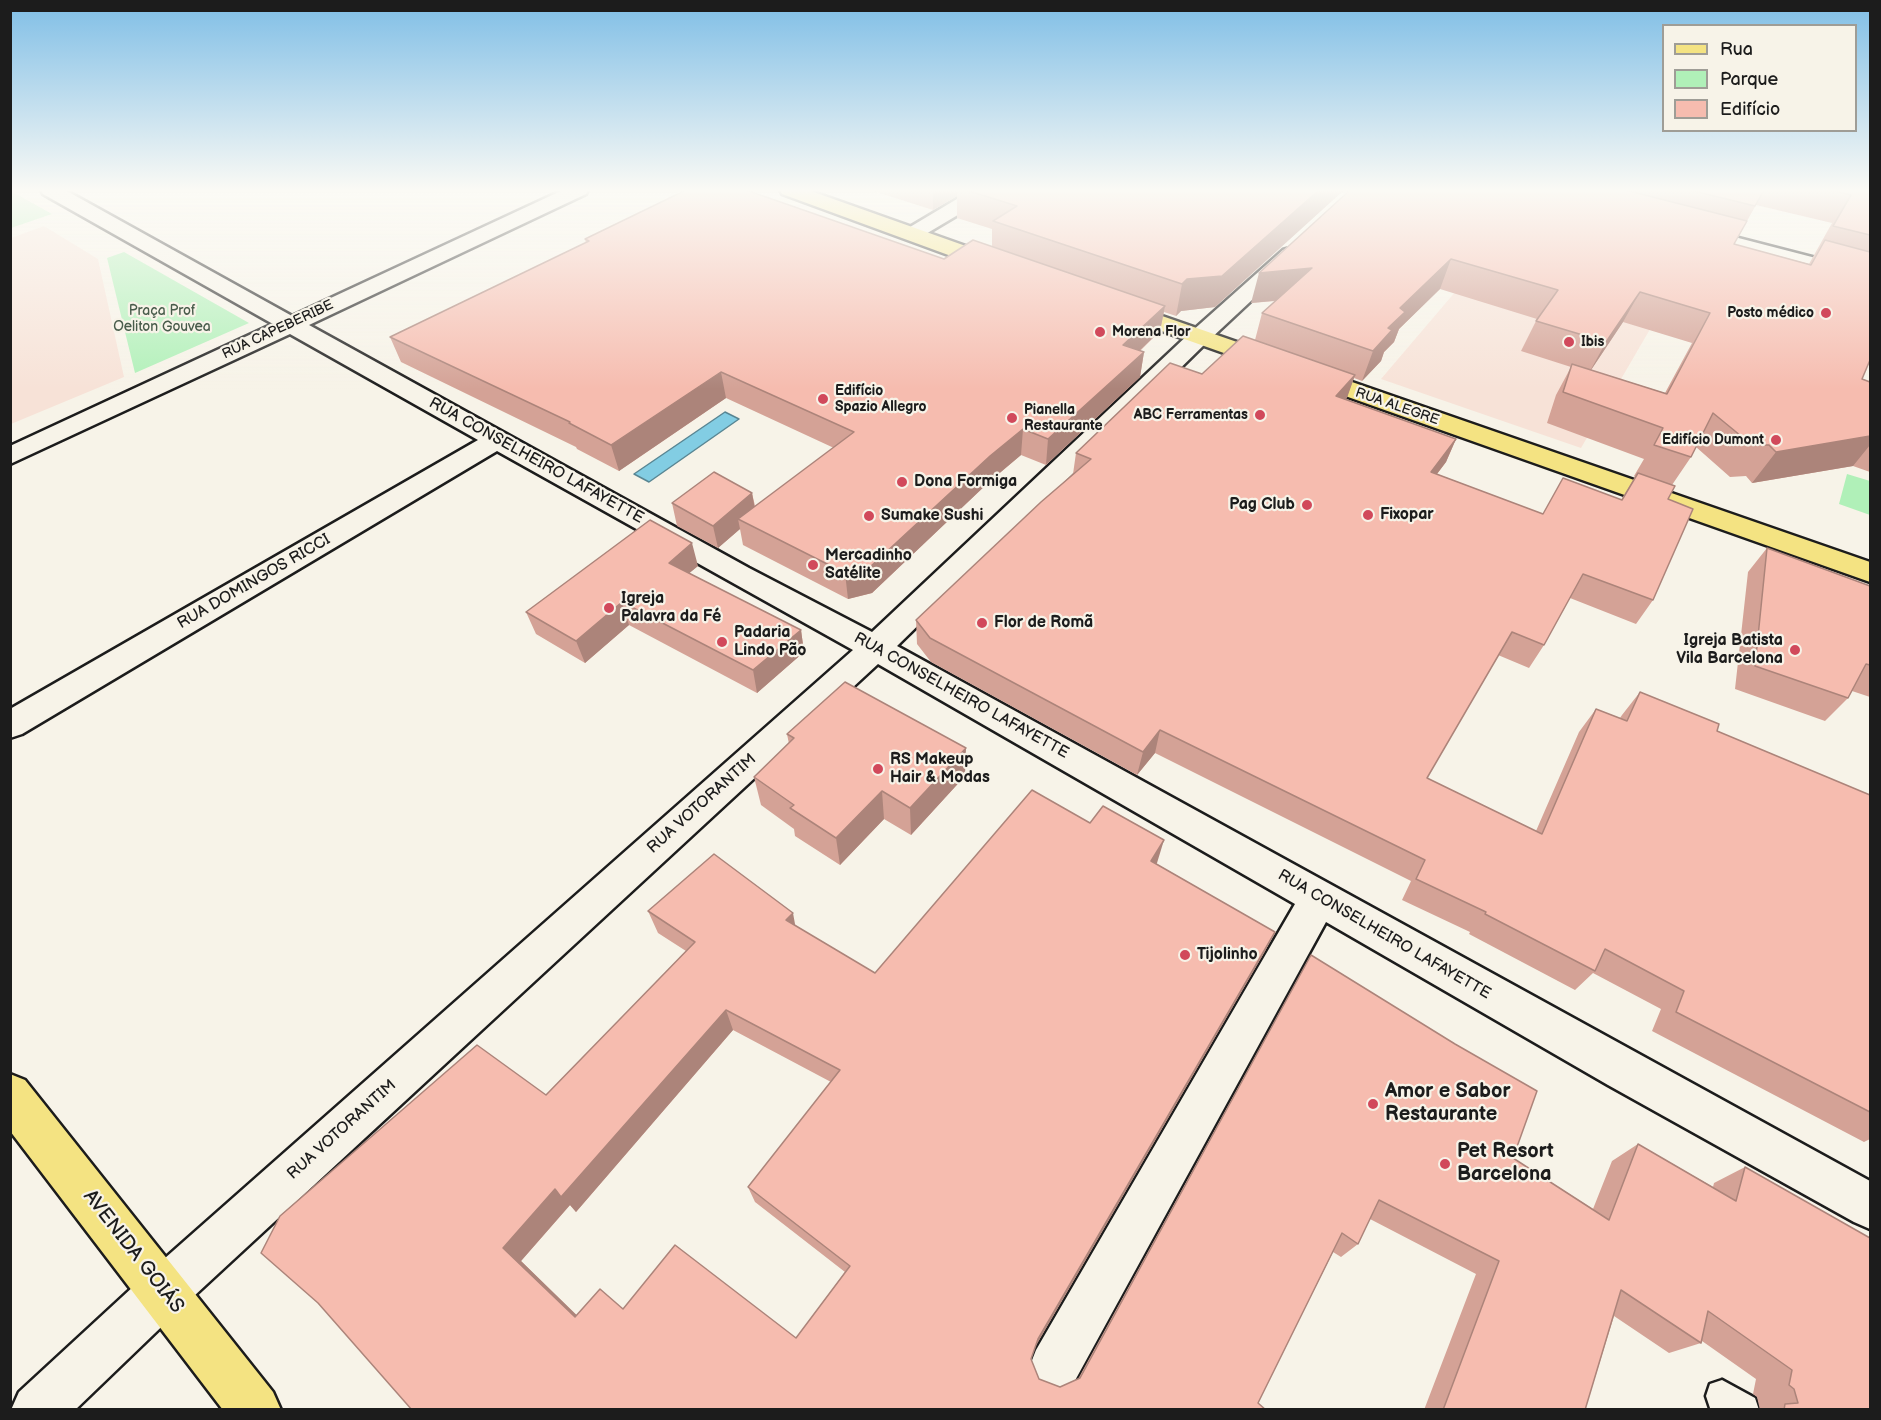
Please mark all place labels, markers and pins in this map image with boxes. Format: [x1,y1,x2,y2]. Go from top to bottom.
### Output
place label: Posto médico [1727,305,1814,321]
marker: Posto médico [1819,306,1833,320]
place label: Morena Flor [1112,324,1191,340]
marker: Morena Flor [1093,325,1107,339]
place label: Ibis [1581,334,1604,350]
marker: Ibis [1562,335,1576,349]
place label: Edifício Spazio Allegro [835,383,926,416]
marker: Edifício Spazio Allegro [816,392,830,406]
place label: Pianella Restaurante [1024,402,1102,434]
place label: ABC Ferramentas [1134,407,1248,423]
marker: ABC Ferramentas [1253,408,1267,422]
marker: Pianella Restaurante [1005,411,1019,425]
place label: Edifício Dumont [1662,432,1764,448]
marker: Edifício Dumont [1769,433,1783,447]
place label: Dona Formiga [914,472,1017,492]
marker: Dona Formiga [895,475,909,489]
place label: Pag Club [1229,495,1295,515]
marker: Pag Club [1300,498,1314,512]
place label: Fixopar [1380,505,1434,525]
place label: Sumake Sushi [881,506,983,526]
marker: Fixopar [1361,508,1375,522]
marker: Sumake Sushi [862,509,876,523]
place label: Mercadinho Satélite [825,546,912,584]
marker: Mercadinho Satélite [806,558,820,572]
place label: Igreja Palavra da Fé [621,589,721,627]
marker: Igreja Palavra da Fé [602,601,616,615]
place label: Flor de Romã [994,613,1093,633]
marker: Flor de Romã [975,616,989,630]
place label: Padaria Lindo Pão [734,623,806,661]
place label: Igreja Batista Vila Barcelona [1676,631,1783,669]
marker: Padaria Lindo Pão [715,635,729,649]
marker: Igreja Batista Vila Barcelona [1788,643,1802,657]
place label: RS Makeup Hair & Modas [890,750,990,788]
marker: RS Makeup Hair & Modas [871,762,885,776]
place label: Tijolinho [1197,945,1258,965]
marker: Tijolinho [1178,948,1192,962]
place label: Amor e Sabor Restaurante [1385,1080,1510,1127]
marker: Amor e Sabor Restaurante [1366,1097,1380,1111]
place label: Pet Resort Barcelona [1457,1140,1554,1187]
marker: Pet Resort Barcelona [1438,1157,1452,1171]

